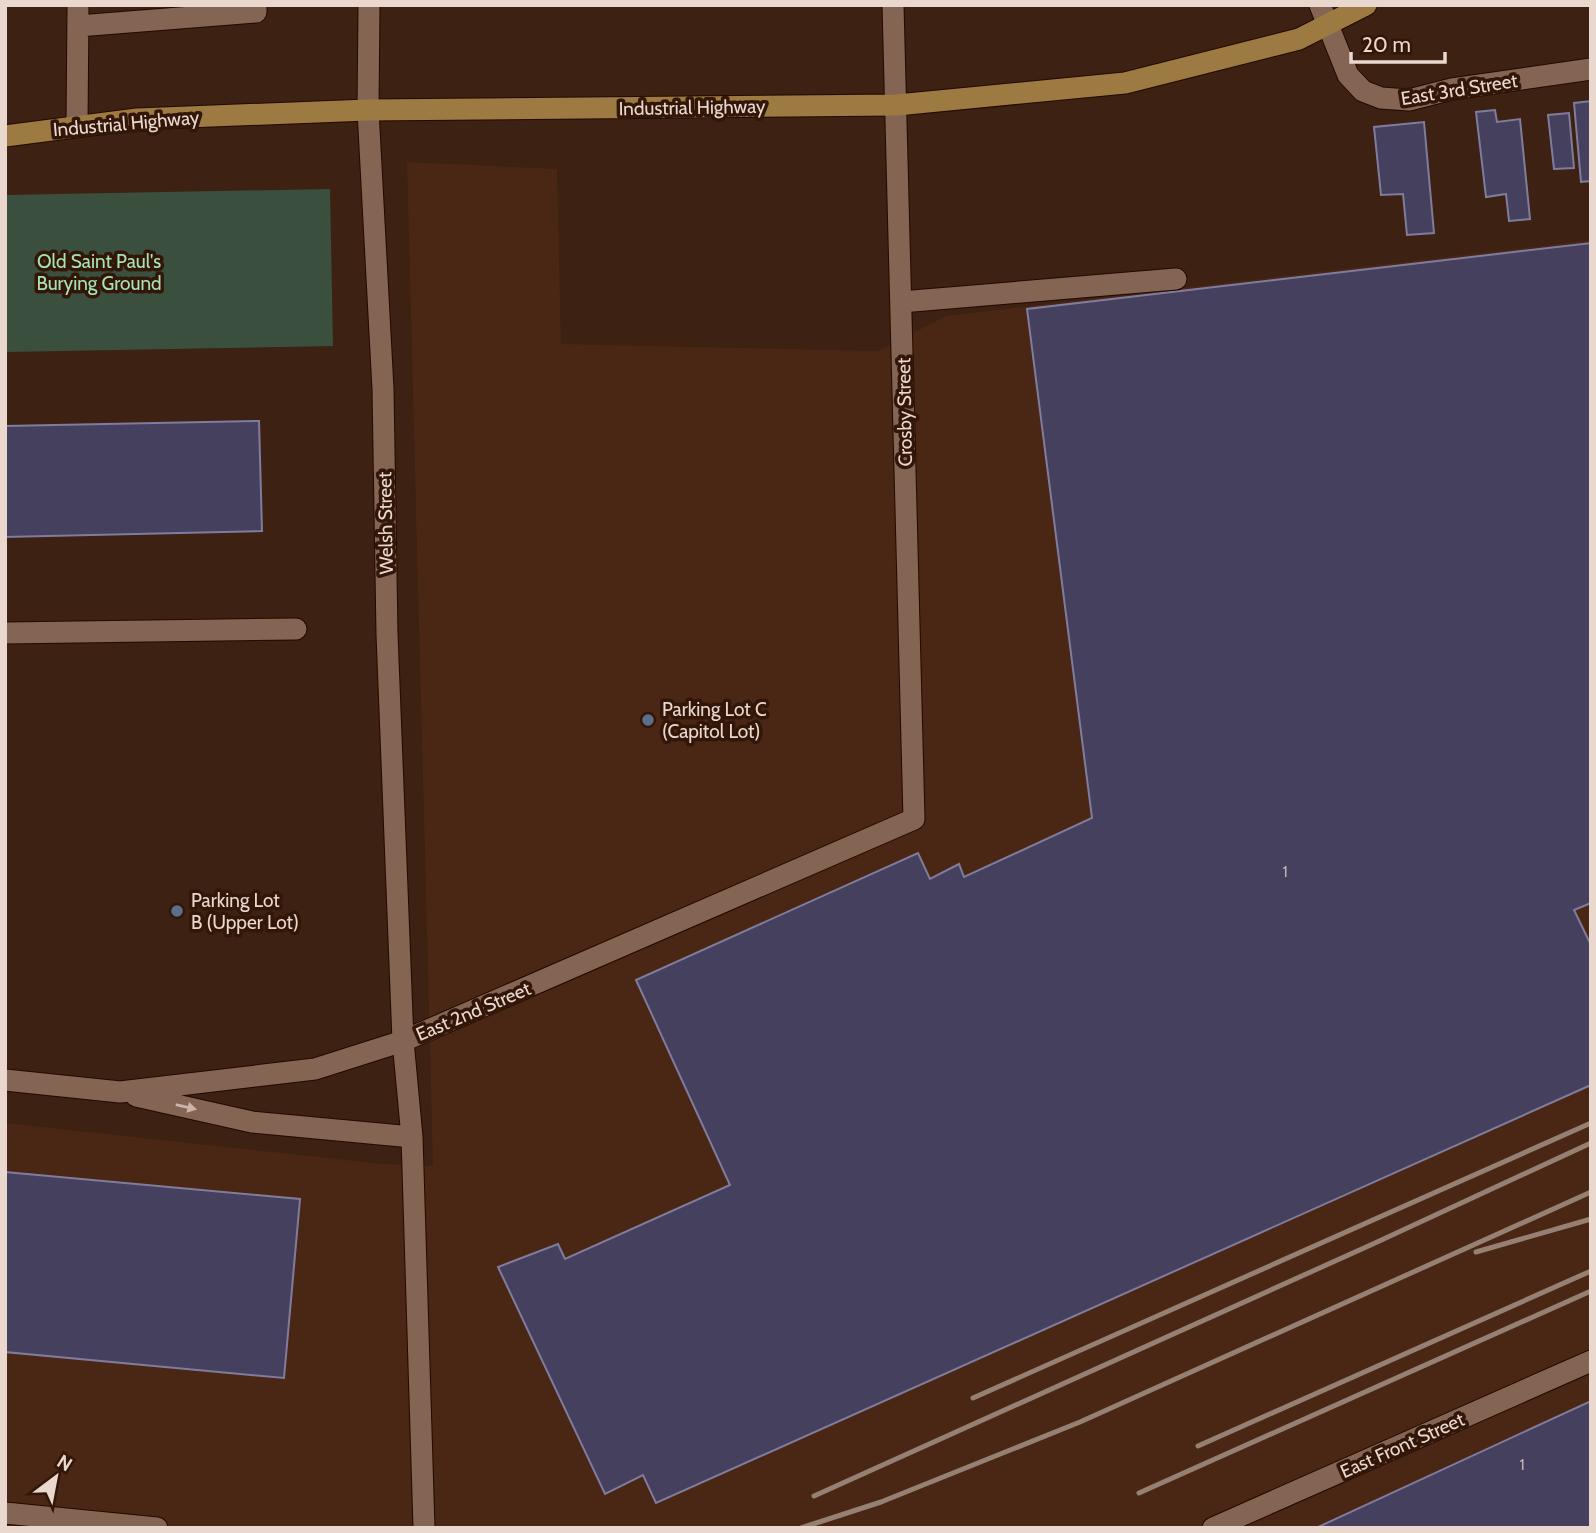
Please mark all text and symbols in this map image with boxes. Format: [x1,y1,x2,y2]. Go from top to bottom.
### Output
scale bar [1351,21,1446,65]
text: 20 m [1362,32,1411,57]
street label: East 3rd Street [1399,69,1520,110]
street label: Industrial Highway [618,95,766,120]
street label: Industrial Highway [52,106,201,141]
park label: Old Saint Paul's Burying Ground [36,250,162,295]
street label: Crosby Street [892,357,917,467]
street label: Welsh Street [373,471,398,575]
place label: Parking Lot C (Capitol Lot) [662,698,767,743]
marker: Parking Lot C (Capitol Lot) [640,712,656,728]
house number: 1 [1282,862,1288,881]
place label: Parking Lot B (Upper Lot) [191,889,299,934]
marker: Parking Lot B (Upper Lot) [169,903,185,919]
street label: East 2nd Street [412,977,535,1046]
one-way arrow [175,1102,197,1113]
street label: East Front Street [1337,1408,1468,1483]
north arrow [21,1442,91,1512]
text: N [53,1450,77,1476]
house number: 1 [1519,1455,1525,1474]

